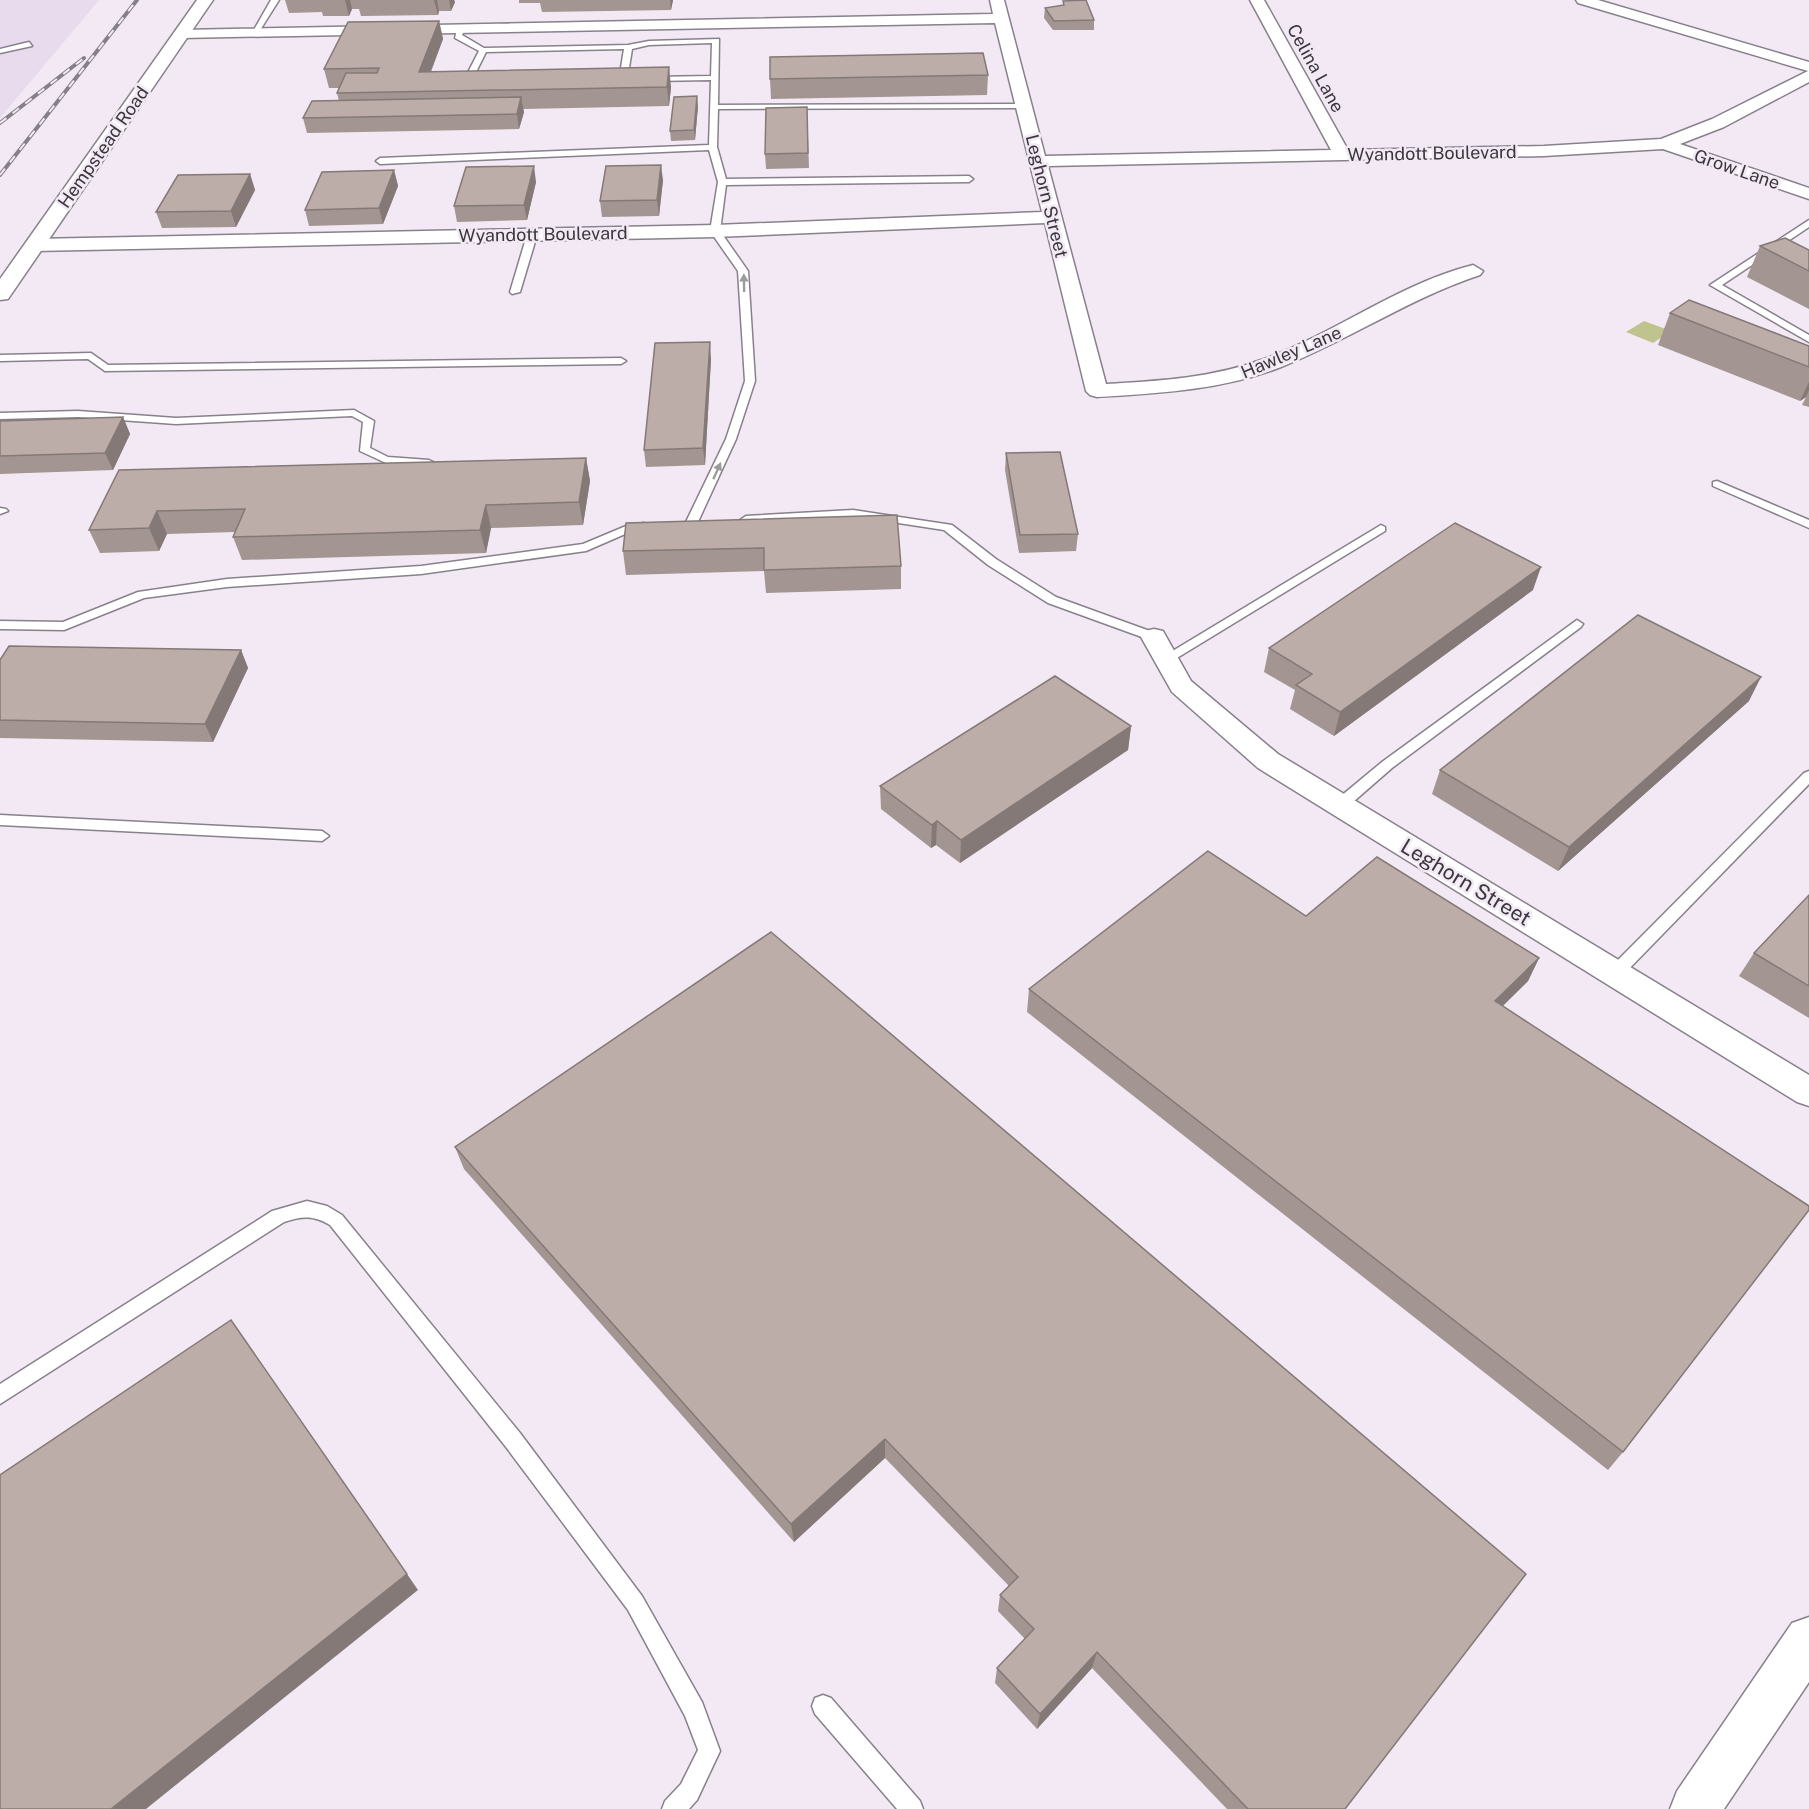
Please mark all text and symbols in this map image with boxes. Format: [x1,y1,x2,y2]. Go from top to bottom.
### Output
street label: Celina Lane [1283,20,1349,116]
street label: Hempstead Road [53,82,153,212]
street label: Leghorn Street [1022,132,1072,260]
street label: Wyandott Boulevard [1347,141,1517,165]
street label: Grow Lane [1691,145,1783,193]
street label: Wyandott Boulevard [458,222,628,246]
one-way arrow [739,273,749,292]
street label: Hawley Lane [1238,321,1344,383]
one-way arrow [712,462,722,480]
street label: Leghorn Street [1396,833,1536,931]

